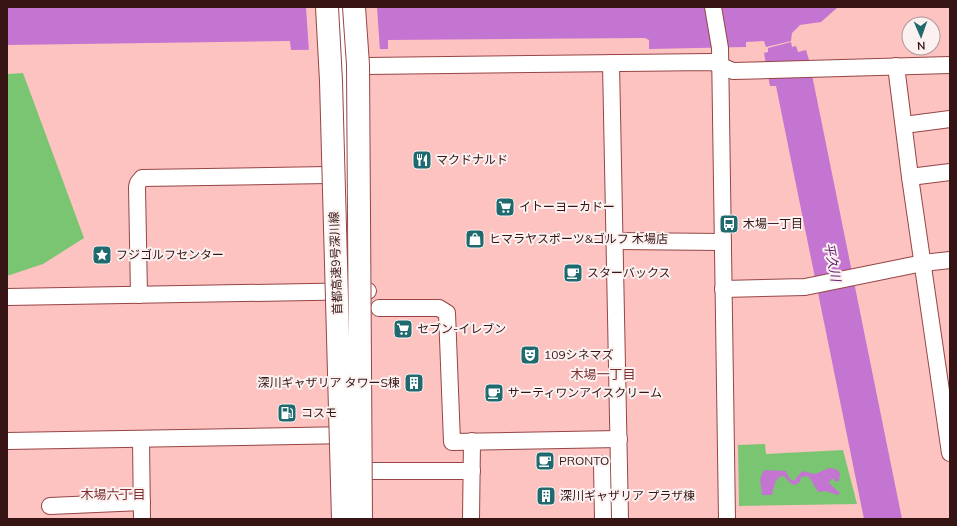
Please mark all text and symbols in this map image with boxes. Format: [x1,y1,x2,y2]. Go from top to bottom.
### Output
north arrow [901,16,941,56]
text: N [917,39,926,53]
restaurant icon: マクドナルド [411,149,433,171]
place label: マクドナルド [436,152,508,167]
supermarket icon: イトーヨーカドー [494,196,516,218]
place label: イトーヨーカドー [519,199,615,214]
street label: 首都高速9号深川線 [326,211,345,315]
bus stop icon: 木場一丁目 [718,213,740,235]
place label: 木場一丁目 [743,216,803,231]
shop icon: ヒマラヤスポーツ&ゴルフ 木場店 [464,228,486,250]
place label: ヒマラヤスポーツ&ゴルフ 木場店 [489,231,668,246]
water label: 平久川 [821,241,845,285]
place icon: フジゴルフセンター [91,244,113,266]
place label: フジゴルフセンター [116,247,224,262]
cafe icon: スターバックス [562,262,584,284]
place label: スターバックス [587,265,671,280]
supermarket icon: セブン-イレブン [392,318,414,340]
place label: セブン-イレブン [417,321,506,336]
theatre icon: 109シネマズ [519,344,541,366]
place label: 109シネマズ [544,347,614,362]
district label: 木場一丁目 [570,366,636,382]
building icon: 深川ギャザリア タワーS棟 [403,372,425,394]
place label: 深川ギャザリア タワーS棟 [257,375,400,390]
cafe icon: サーティワンアイスクリーム [483,382,505,404]
place label: サーティワンアイスクリーム [508,385,662,400]
fuel station icon: コスモ [276,402,298,424]
place label: コスモ [301,405,337,420]
cafe icon: PRONTO [534,450,556,472]
place label: PRONTO [559,453,609,468]
building icon: 深川ギャザリア プラザ棟 [535,485,557,507]
district label: 木場六丁目 [80,486,146,502]
place label: 深川ギャザリア プラザ棟 [560,488,695,503]

